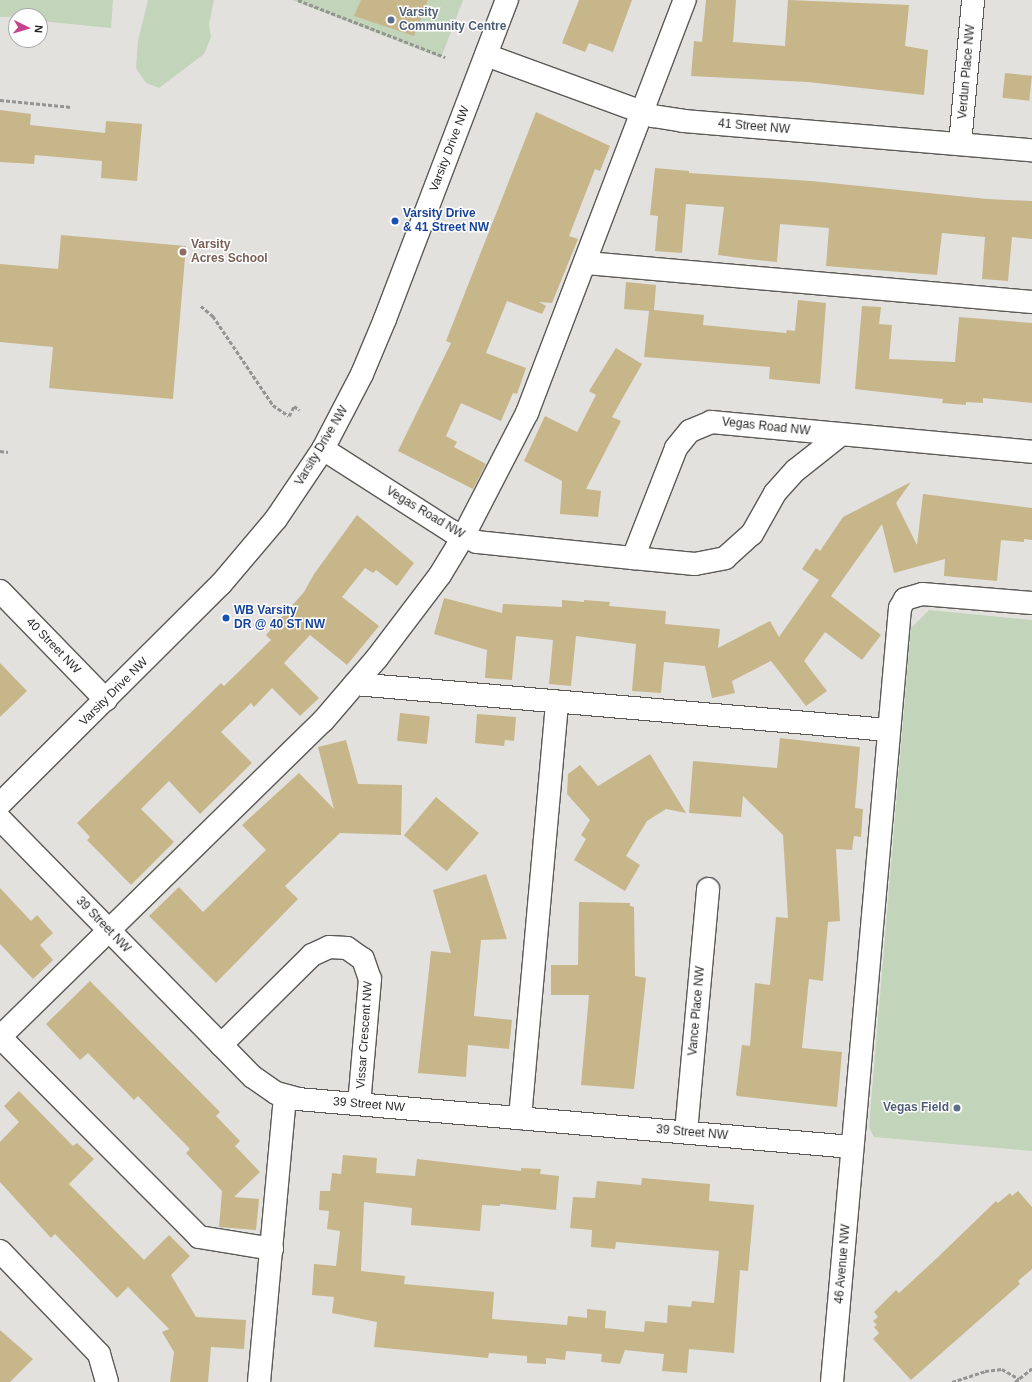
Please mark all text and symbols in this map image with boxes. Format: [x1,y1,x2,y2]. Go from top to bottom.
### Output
place label: Varsity Community Centre [399,6,506,34]
north arrow [8,8,48,48]
marker: Varsity Community Centre [386,15,396,25]
text: N [33,24,45,33]
street label: Verdun Place NW [956,24,978,120]
street label: Varsity Drive NW [427,104,473,194]
street label: 41 Street NW [717,117,791,137]
place label: Varsity Drive & 41 Street NW [403,207,489,235]
marker: Varsity Drive & 41 Street NW [390,216,400,226]
place label: Varsity Acres School [191,238,268,266]
marker: Varsity Acres School [178,247,188,257]
street label: Varsity Drive NW [293,404,351,488]
street label: Vegas Road NW [721,415,811,439]
street label: Vegas Road NW [383,484,467,542]
place label: WB Varsity DR @ 40 ST NW [234,604,325,632]
marker: WB Varsity DR @ 40 ST NW [221,613,231,623]
street label: 40 Street NW [23,615,83,677]
street label: Varsity Drive NW [77,655,151,729]
street label: 39 Street NW [73,894,133,956]
street label: Vance Place NW [686,966,708,1056]
street label: Vissar Crescent NW [354,981,376,1089]
street label: 39 Street NW [332,1095,406,1115]
place label: Vegas Field [883,1101,949,1115]
marker: Vegas Field [952,1103,962,1113]
street label: 39 Street NW [655,1123,729,1143]
street label: 46 Avenue NW [832,1223,854,1305]

